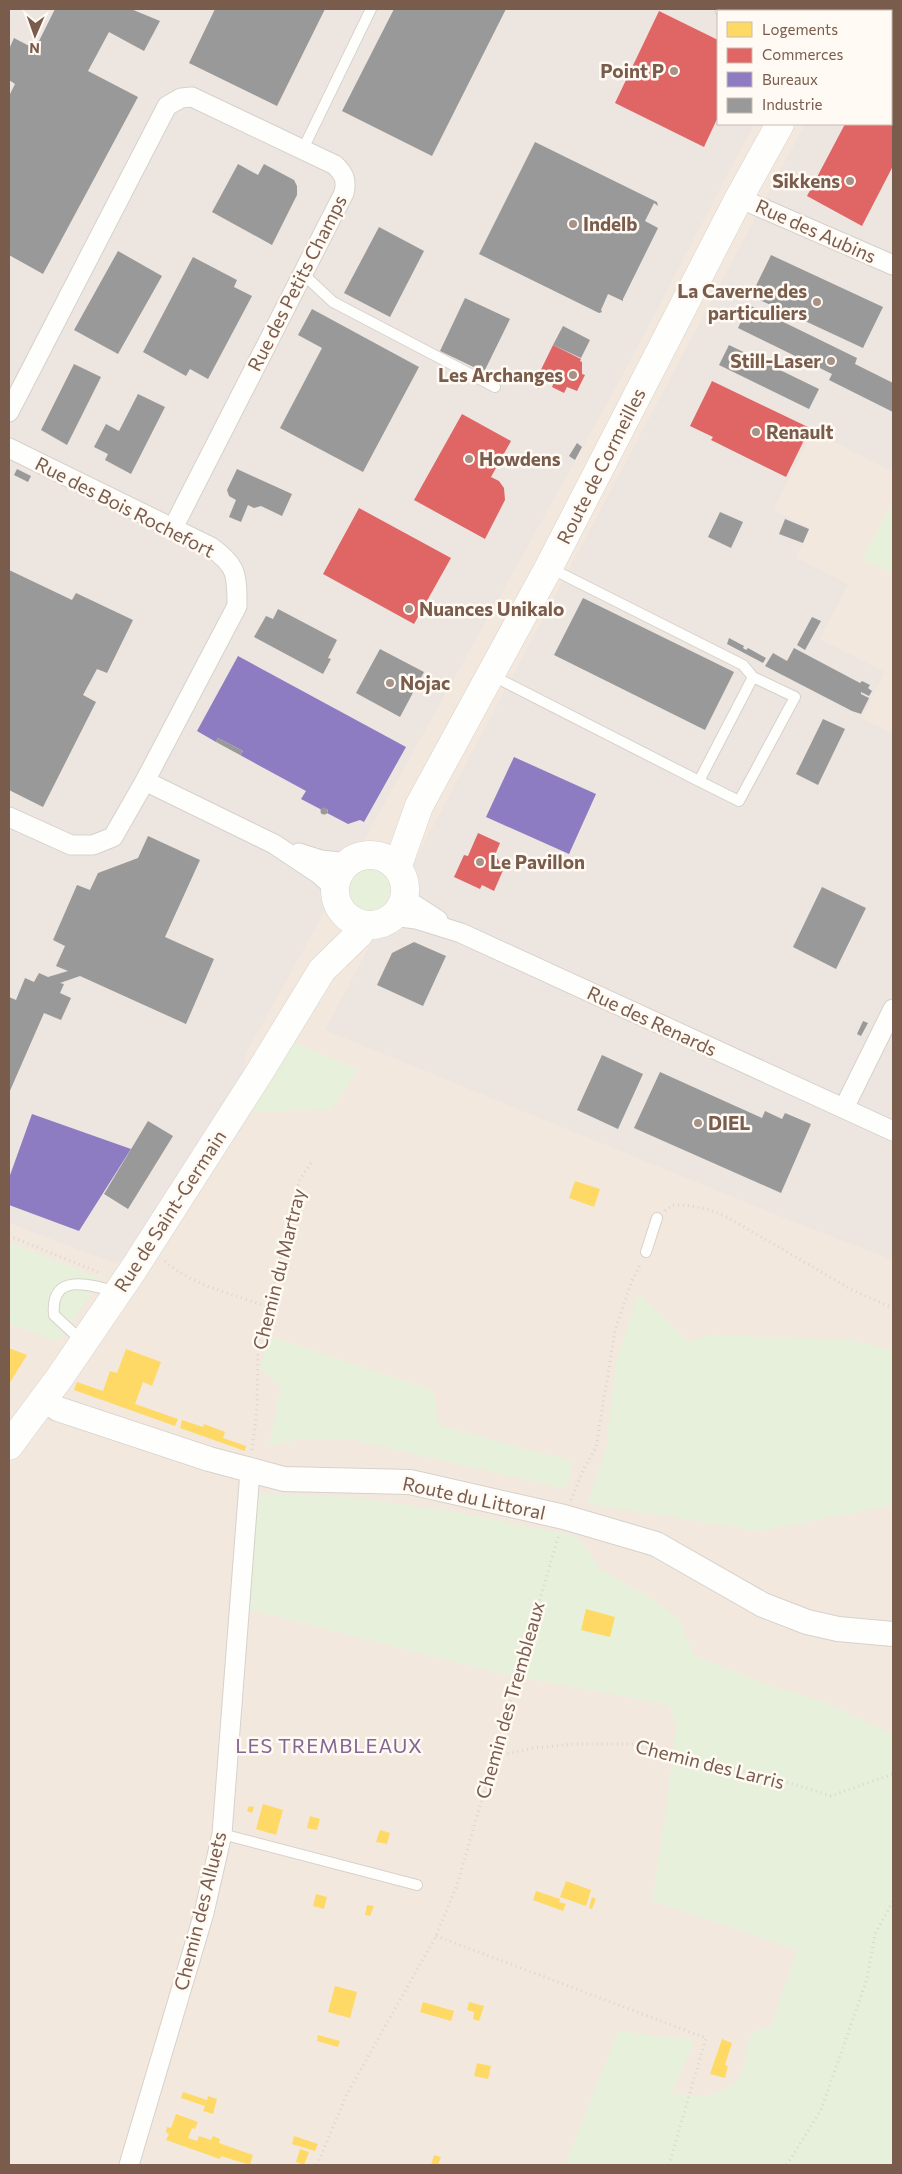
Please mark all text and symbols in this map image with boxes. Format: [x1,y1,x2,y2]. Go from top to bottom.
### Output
north arrow [10,10,60,60]
legend [717,10,892,125]
text: Logements [762,20,838,38]
text: N [29,40,40,57]
text: Commerces [762,45,843,63]
place label: Point P [600,59,664,82]
marker: Point P [668,65,680,77]
text: Bureaux [762,70,818,88]
text: Industrie [762,95,823,113]
place label: Sikkens [772,169,840,192]
marker: Sikkens [844,175,856,187]
street label: Rue des Petits Champs [242,191,351,375]
street label: Rue des Aubins [752,194,880,267]
place label: Indelb [583,212,638,235]
marker: Indelb [567,218,579,230]
place label: La Caverne des particuliers [677,279,807,324]
marker: La Caverne des particuliers [811,296,823,308]
place label: Still-Laser [730,349,821,372]
marker: Still-Laser [825,355,837,367]
place label: Les Archanges [438,363,563,386]
marker: Les Archanges [567,369,579,381]
street label: Route de Cormeilles [551,384,650,548]
place label: Renault [766,420,834,443]
marker: Renault [750,426,762,438]
place label: Howdens [479,447,561,470]
street label: Rue des Bois Rochefort [32,451,219,562]
marker: Howdens [463,453,475,465]
place label: Nuances Unikalo [419,597,564,620]
marker: Nuances Unikalo [403,603,415,615]
place label: Nojac [400,671,450,694]
marker: Nojac [384,677,396,689]
place label: Le Pavillon [490,850,585,873]
marker: Le Pavillon [474,856,486,868]
street label: Rue des Renards [584,981,721,1061]
place label: DIEL [708,1111,750,1134]
marker: DIEL [692,1117,704,1129]
street label: Rue de Saint-Germain [109,1126,230,1296]
street label: Chemin du Martray [247,1186,310,1352]
street label: Route du Littoral [401,1471,548,1524]
street label: Chemin des Trembleaux [470,1598,549,1801]
district label: LES TREMBLEAUX [235,1733,423,1757]
street label: Chemin des Larris [633,1734,787,1793]
street label: Chemin des Alluets [169,1829,230,1993]

